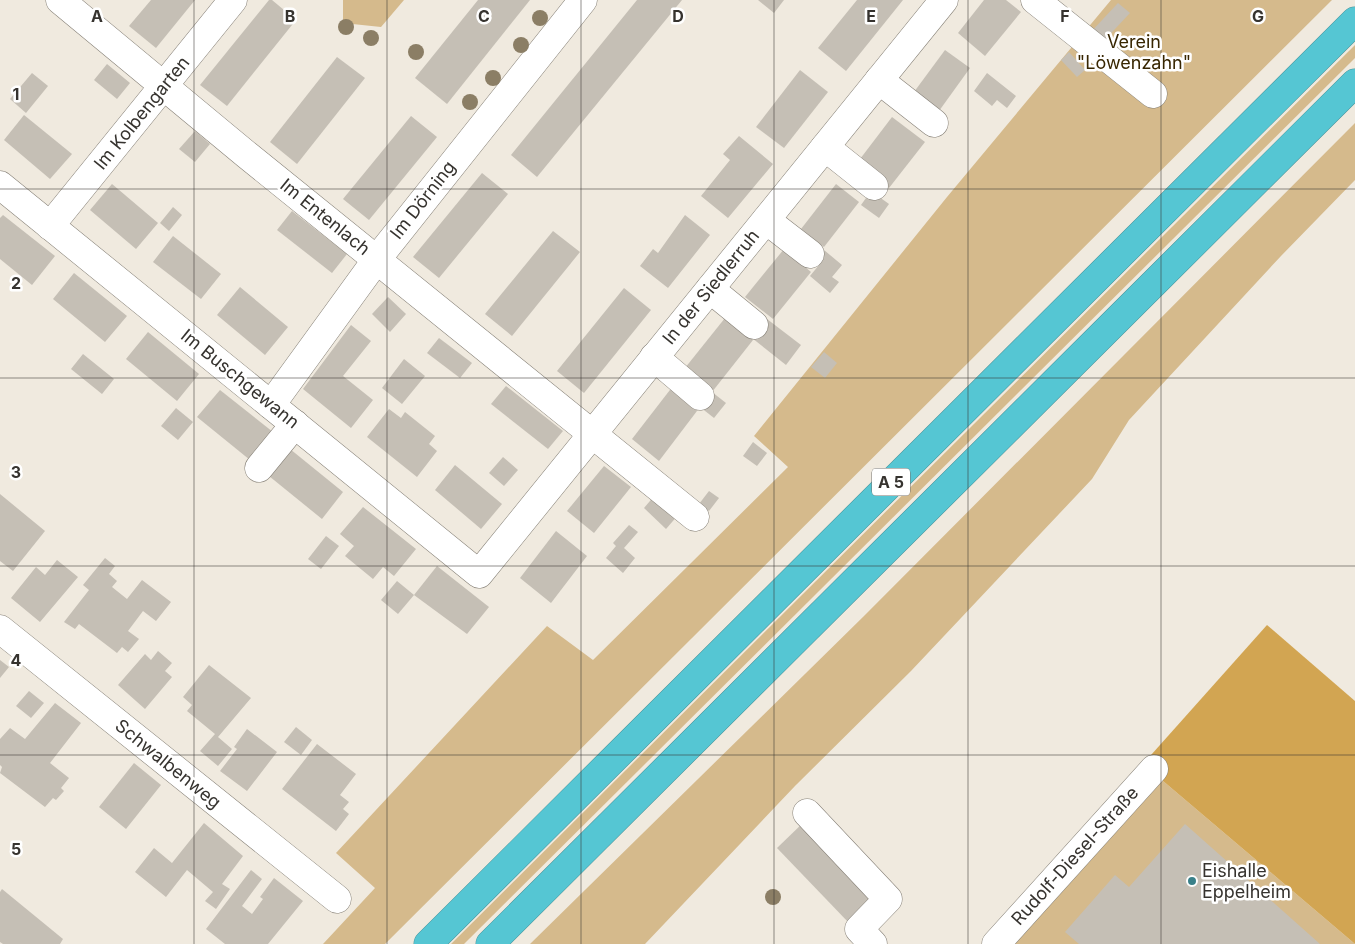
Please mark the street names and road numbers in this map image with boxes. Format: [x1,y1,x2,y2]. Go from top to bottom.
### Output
street label: Im Kolbengarten [90,52,194,173]
street label: Im Dörning [386,157,460,243]
street label: Im Entenlach [276,174,374,259]
street label: In der Siedlerruh [658,225,763,348]
street label: Im Buschgewann [177,325,304,433]
road number: A 5 [872,468,910,496]
street label: Schwalbenweg [111,715,225,813]
street label: Rudolf-Diesel-Straße [1007,782,1142,929]

